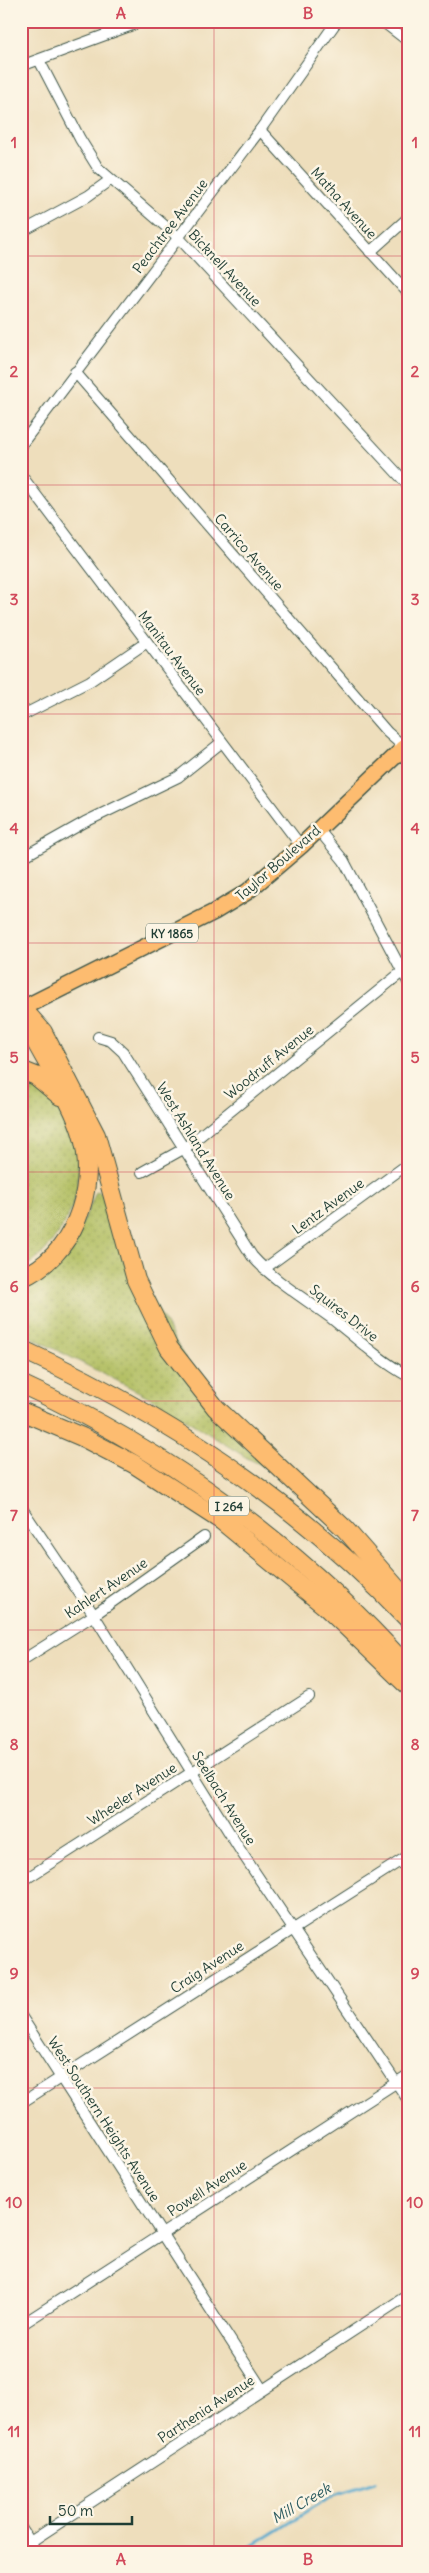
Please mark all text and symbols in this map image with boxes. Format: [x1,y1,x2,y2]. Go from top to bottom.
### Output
text: A [116,3,126,23]
text: B [303,3,314,23]
text: 1 [11,132,17,152]
text: 1 [412,132,418,152]
street label: Matha Avenue [307,163,381,243]
street label: Peachtree Avenue [129,175,211,277]
street label: Bicknell Avenue [185,226,265,310]
text: 2 [10,361,19,381]
text: 2 [411,361,420,381]
street label: Carrico Avenue [210,510,288,594]
text: 3 [9,589,19,609]
text: 3 [410,589,420,609]
street label: Manitau Avenue [134,607,210,699]
text: 4 [9,818,19,838]
text: 4 [410,818,420,838]
street label: Taylor Boulevard [232,821,324,905]
road number: KY 1865 [146,924,198,942]
street label: Woodruff Avenue [221,1021,317,1103]
text: 5 [9,1047,19,1067]
text: 5 [410,1047,420,1067]
street label: West Ashland Avenue [153,1079,239,1203]
street label: Lentz Avenue [289,1174,367,1238]
text: 6 [9,1276,19,1296]
text: 6 [410,1276,420,1296]
street label: Squires Drive [306,1281,382,1345]
road number: I 264 [209,1496,249,1515]
text: 7 [10,1505,18,1525]
text: 7 [411,1505,419,1525]
street label: Kahlert Avenue [61,1554,151,1622]
text: 8 [9,1734,19,1754]
text: 8 [410,1734,420,1754]
street label: Seelbach Avenue [188,1748,260,1848]
street label: Wheeler Avenue [84,1759,180,1829]
street label: Craig Avenue [167,1937,247,1997]
text: 9 [9,1963,19,1983]
text: 9 [410,1963,420,1983]
street label: West Southern Heights Avenue [44,2033,164,2205]
street label: Powell Avenue [164,2156,250,2220]
text: 10 [6,2192,22,2212]
text: 10 [407,2192,423,2212]
street label: Parthenia Avenue [154,2371,258,2447]
text: 11 [8,2421,20,2441]
text: 11 [409,2421,421,2441]
water label: Mill Creek [268,2478,335,2527]
scale bar [50,2493,132,2525]
text: 50 m [58,2501,93,2520]
text: A [116,2549,126,2569]
text: B [303,2549,314,2569]

